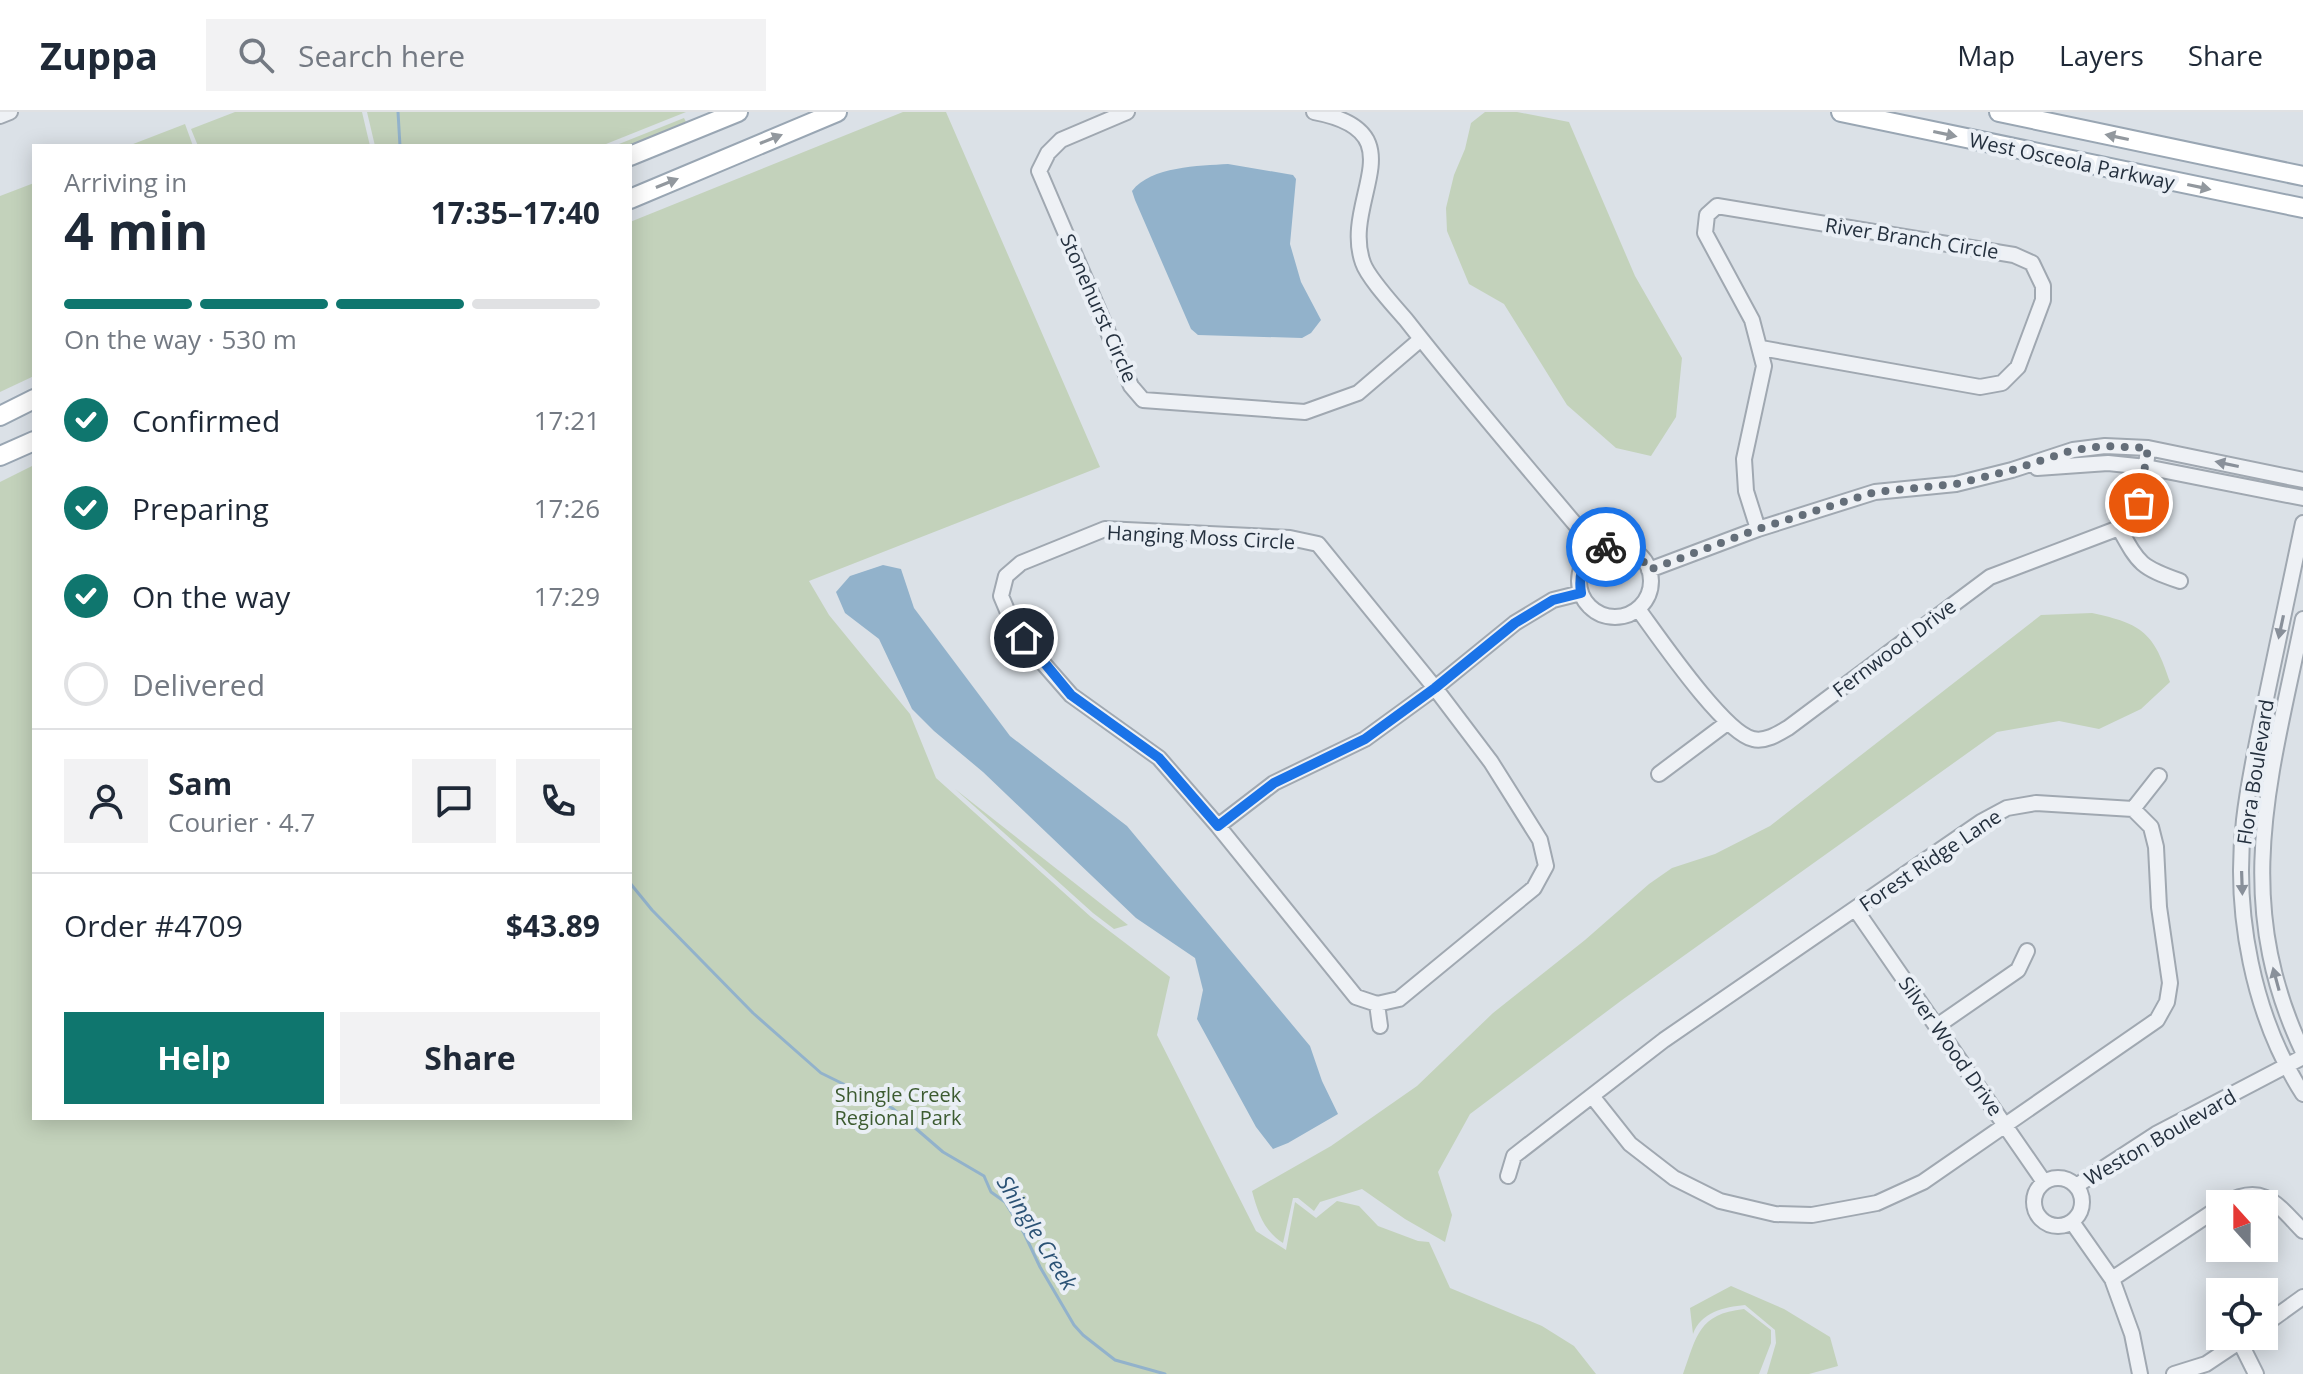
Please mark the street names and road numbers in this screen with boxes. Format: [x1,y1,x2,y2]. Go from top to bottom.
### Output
street label: West Osceola Parkway [1967,126,2178,196]
street label: River Branch Circle [1823,211,2001,265]
street label: Stonehurst Circle [1054,229,1144,387]
street label: Hanging Moss Circle [1106,519,1296,555]
street label: Fernwood Drive [1827,593,1961,703]
street label: Flora Boulevard [2230,697,2280,847]
street label: Forest Ridge Lane [1854,803,2006,917]
street label: Silver Wood Drive [1893,971,2009,1121]
street label: Weston Boulevard [2079,1083,2241,1191]

